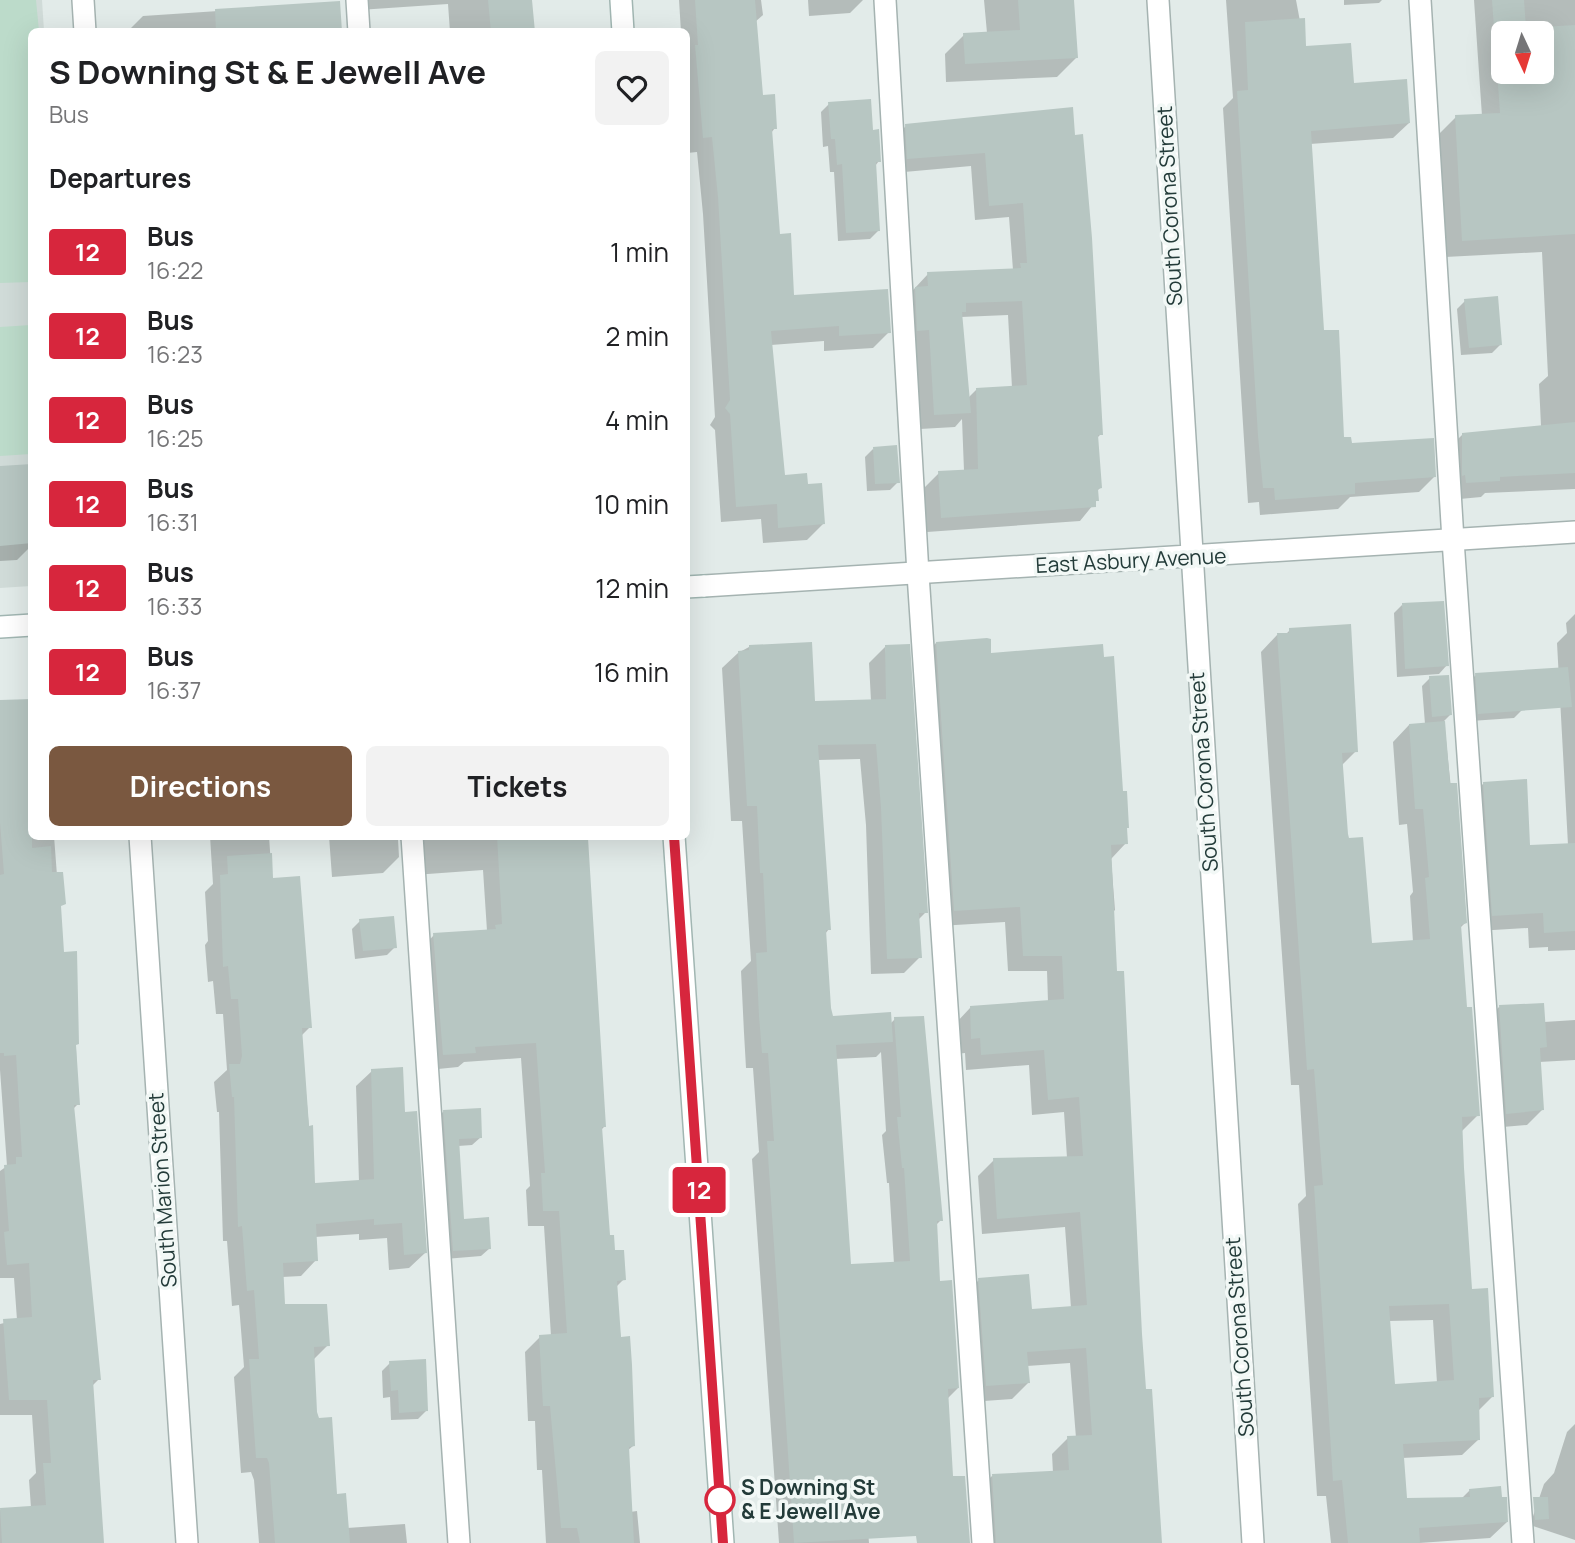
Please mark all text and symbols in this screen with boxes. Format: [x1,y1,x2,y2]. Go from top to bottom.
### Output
north arrow [1491,21,1554,84]
map controls [1491,21,1554,84]
text: S Downing St & E Jewell Ave [49,49,486,94]
button: heart [595,51,669,125]
text: Bus [49,98,89,130]
street label: South Corona Street [1150,105,1188,307]
text: Departures [49,160,191,196]
text: Bus [147,218,194,254]
text: 1 min [610,234,669,270]
text: 12 [75,235,100,268]
text: 16:22 [147,254,203,286]
text: Bus [147,302,194,338]
text: 2 min [605,318,669,354]
text: 12 [75,319,100,352]
text: 16:23 [147,338,203,370]
text: Bus [147,386,194,422]
text: 4 min [605,402,669,438]
text: 12 [75,403,100,436]
text: 16:25 [147,422,204,454]
text: Bus [147,470,194,506]
text: 10 min [594,486,669,522]
text: 12 [75,487,100,520]
text: 16:31 [147,506,199,538]
street label: East Asbury Avenue [1035,541,1227,579]
text: Bus [147,554,194,590]
text: 12 min [595,570,669,606]
text: 12 [75,571,100,604]
text: 16:33 [147,590,203,622]
text: Bus [147,638,194,674]
text: 16 min [594,654,669,690]
text: 12 [75,655,100,688]
street label: South Corona Street [1182,671,1224,873]
text: 16:37 [147,674,201,706]
button: Directions [49,746,352,826]
button: Tickets [366,746,669,826]
street label: South Marion Street [141,1092,183,1289]
line badge: 12 [668,1167,730,1213]
text: 12 [687,1173,711,1206]
street label: South Corona Street [1218,1236,1260,1438]
place label: S Downing St & E Jewell Ave [741,1473,881,1525]
marker: S Downing St & E Jewell Ave [705,1485,735,1515]

